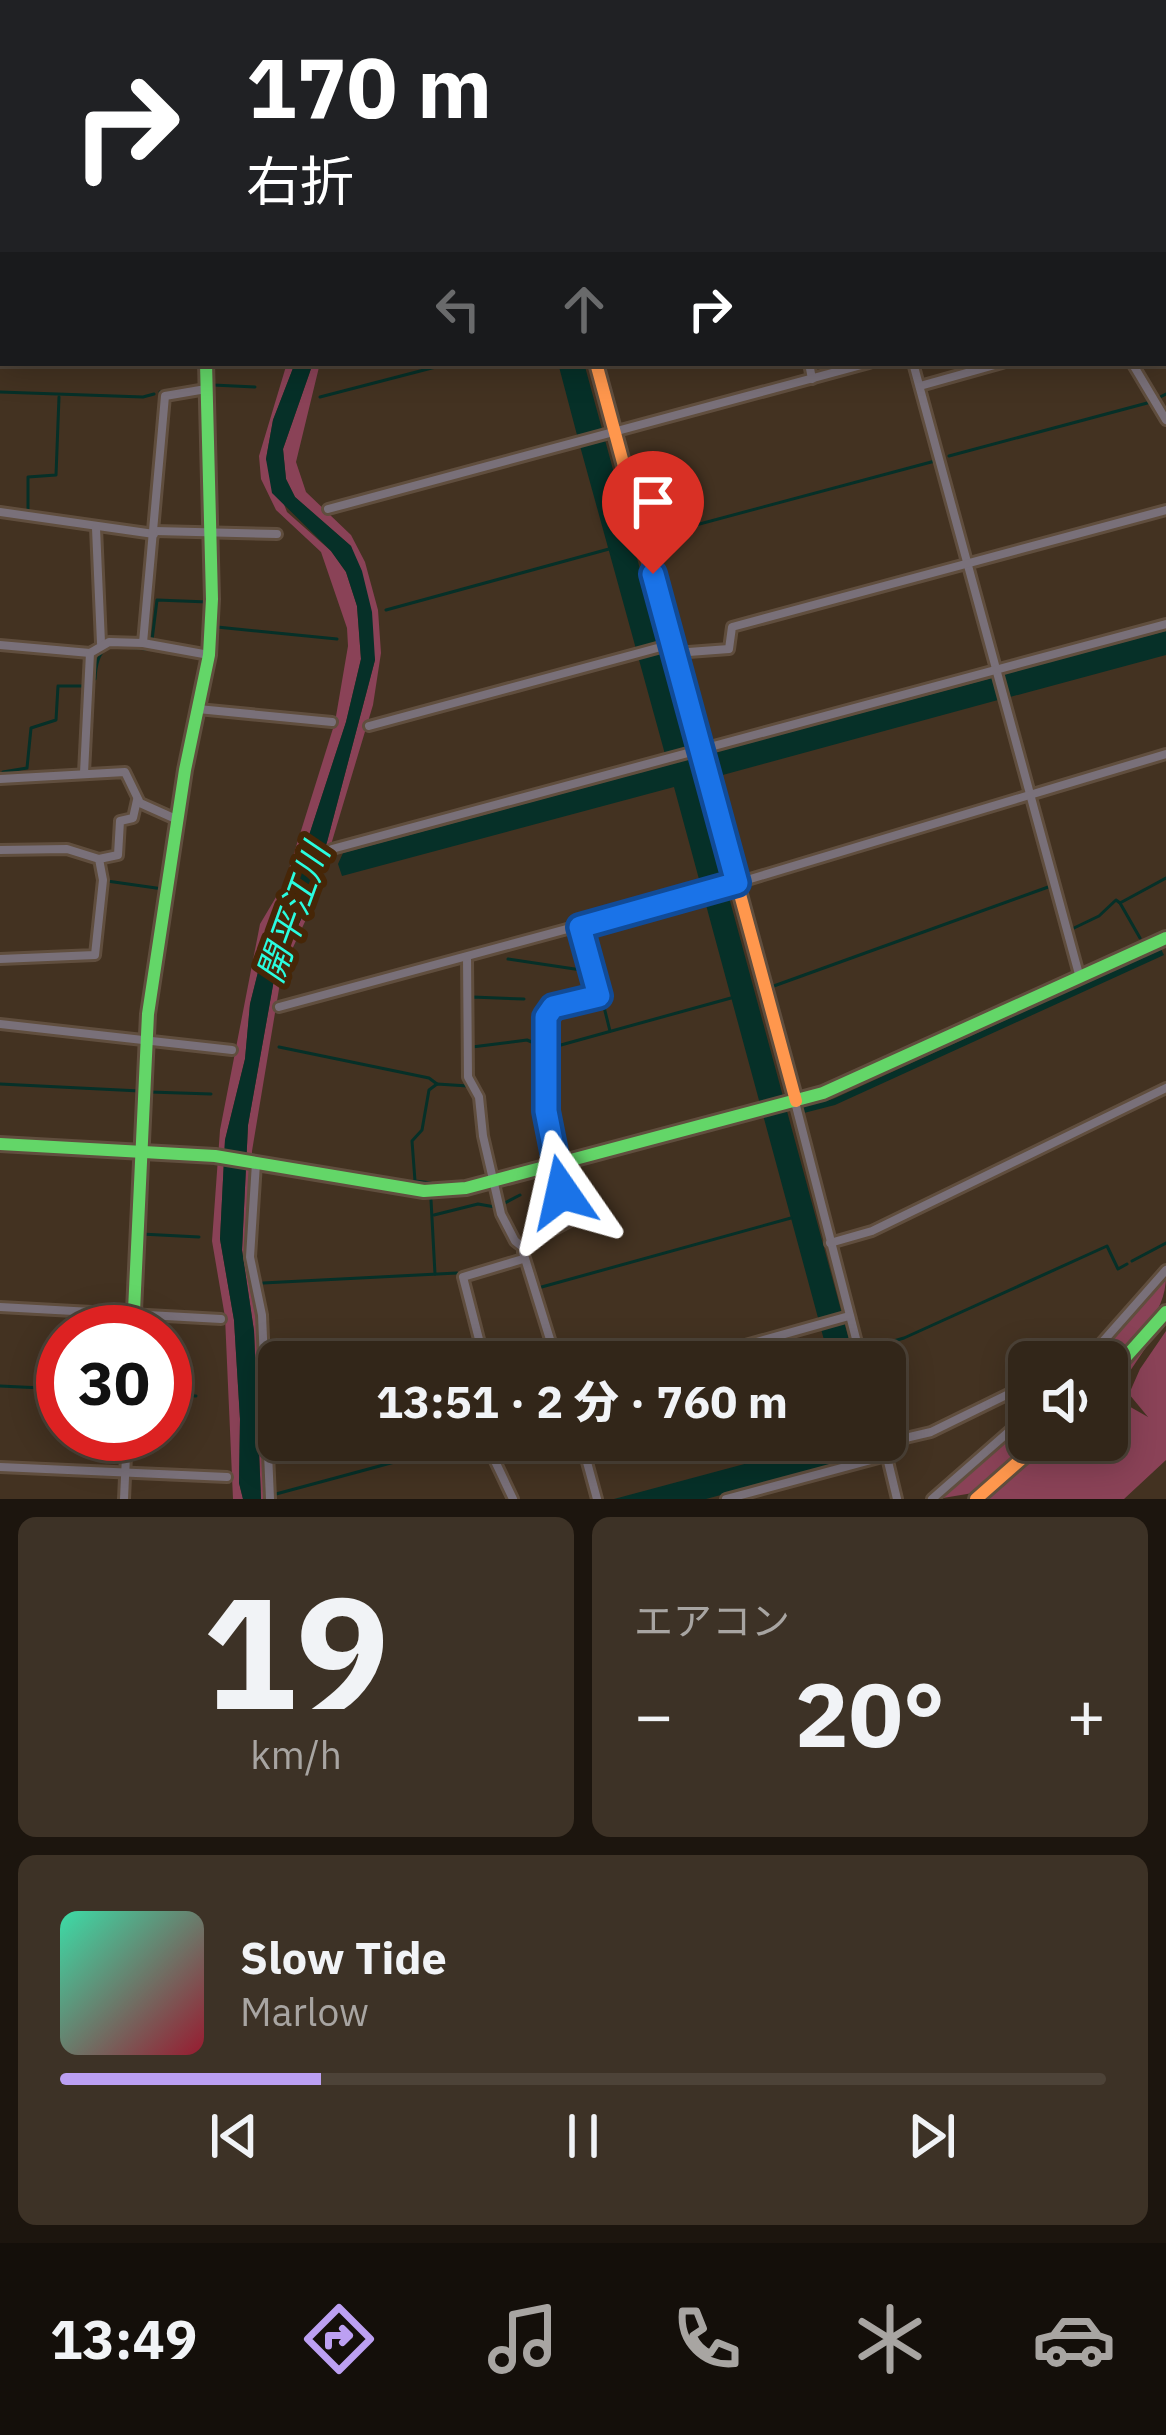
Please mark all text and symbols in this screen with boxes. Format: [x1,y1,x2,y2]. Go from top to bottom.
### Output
text: 170 m [246,32,492,141]
icon: right [48,48,204,204]
text: 右折 [246,146,354,216]
icon: left [425,276,491,342]
icon: ahead [551,276,617,342]
icon: right [677,276,743,342]
pin [602,451,704,574]
icon: arrive [620,469,686,535]
water label: 開平江川 [246,833,341,989]
position arrow [499,1129,625,1255]
speed limit sign: 30 [36,1305,192,1461]
map controls [1008,1341,1128,1461]
button: sound [1008,1341,1128,1461]
text: 13:51 · 2 分 · 760 m [376,1372,788,1430]
text: 19 [202,1549,390,1752]
text: エアコン [634,1595,790,1646]
text: 20° [795,1655,945,1772]
text: − [634,1671,674,1757]
text: + [1066,1671,1106,1757]
text: km/h [250,1729,342,1780]
text: Slow Tide [240,1928,447,1986]
text: Marlow [240,1986,369,2037]
icon: previous [201,2103,267,2169]
icon: pause [550,2103,616,2169]
icon: next [899,2103,965,2169]
icon: directions [297,2297,381,2381]
icon: music [481,2297,565,2381]
icon: phone [665,2297,749,2381]
icon: climate [848,2297,932,2381]
icon: car [1032,2297,1116,2381]
text: 13:49 [50,2304,197,2374]

